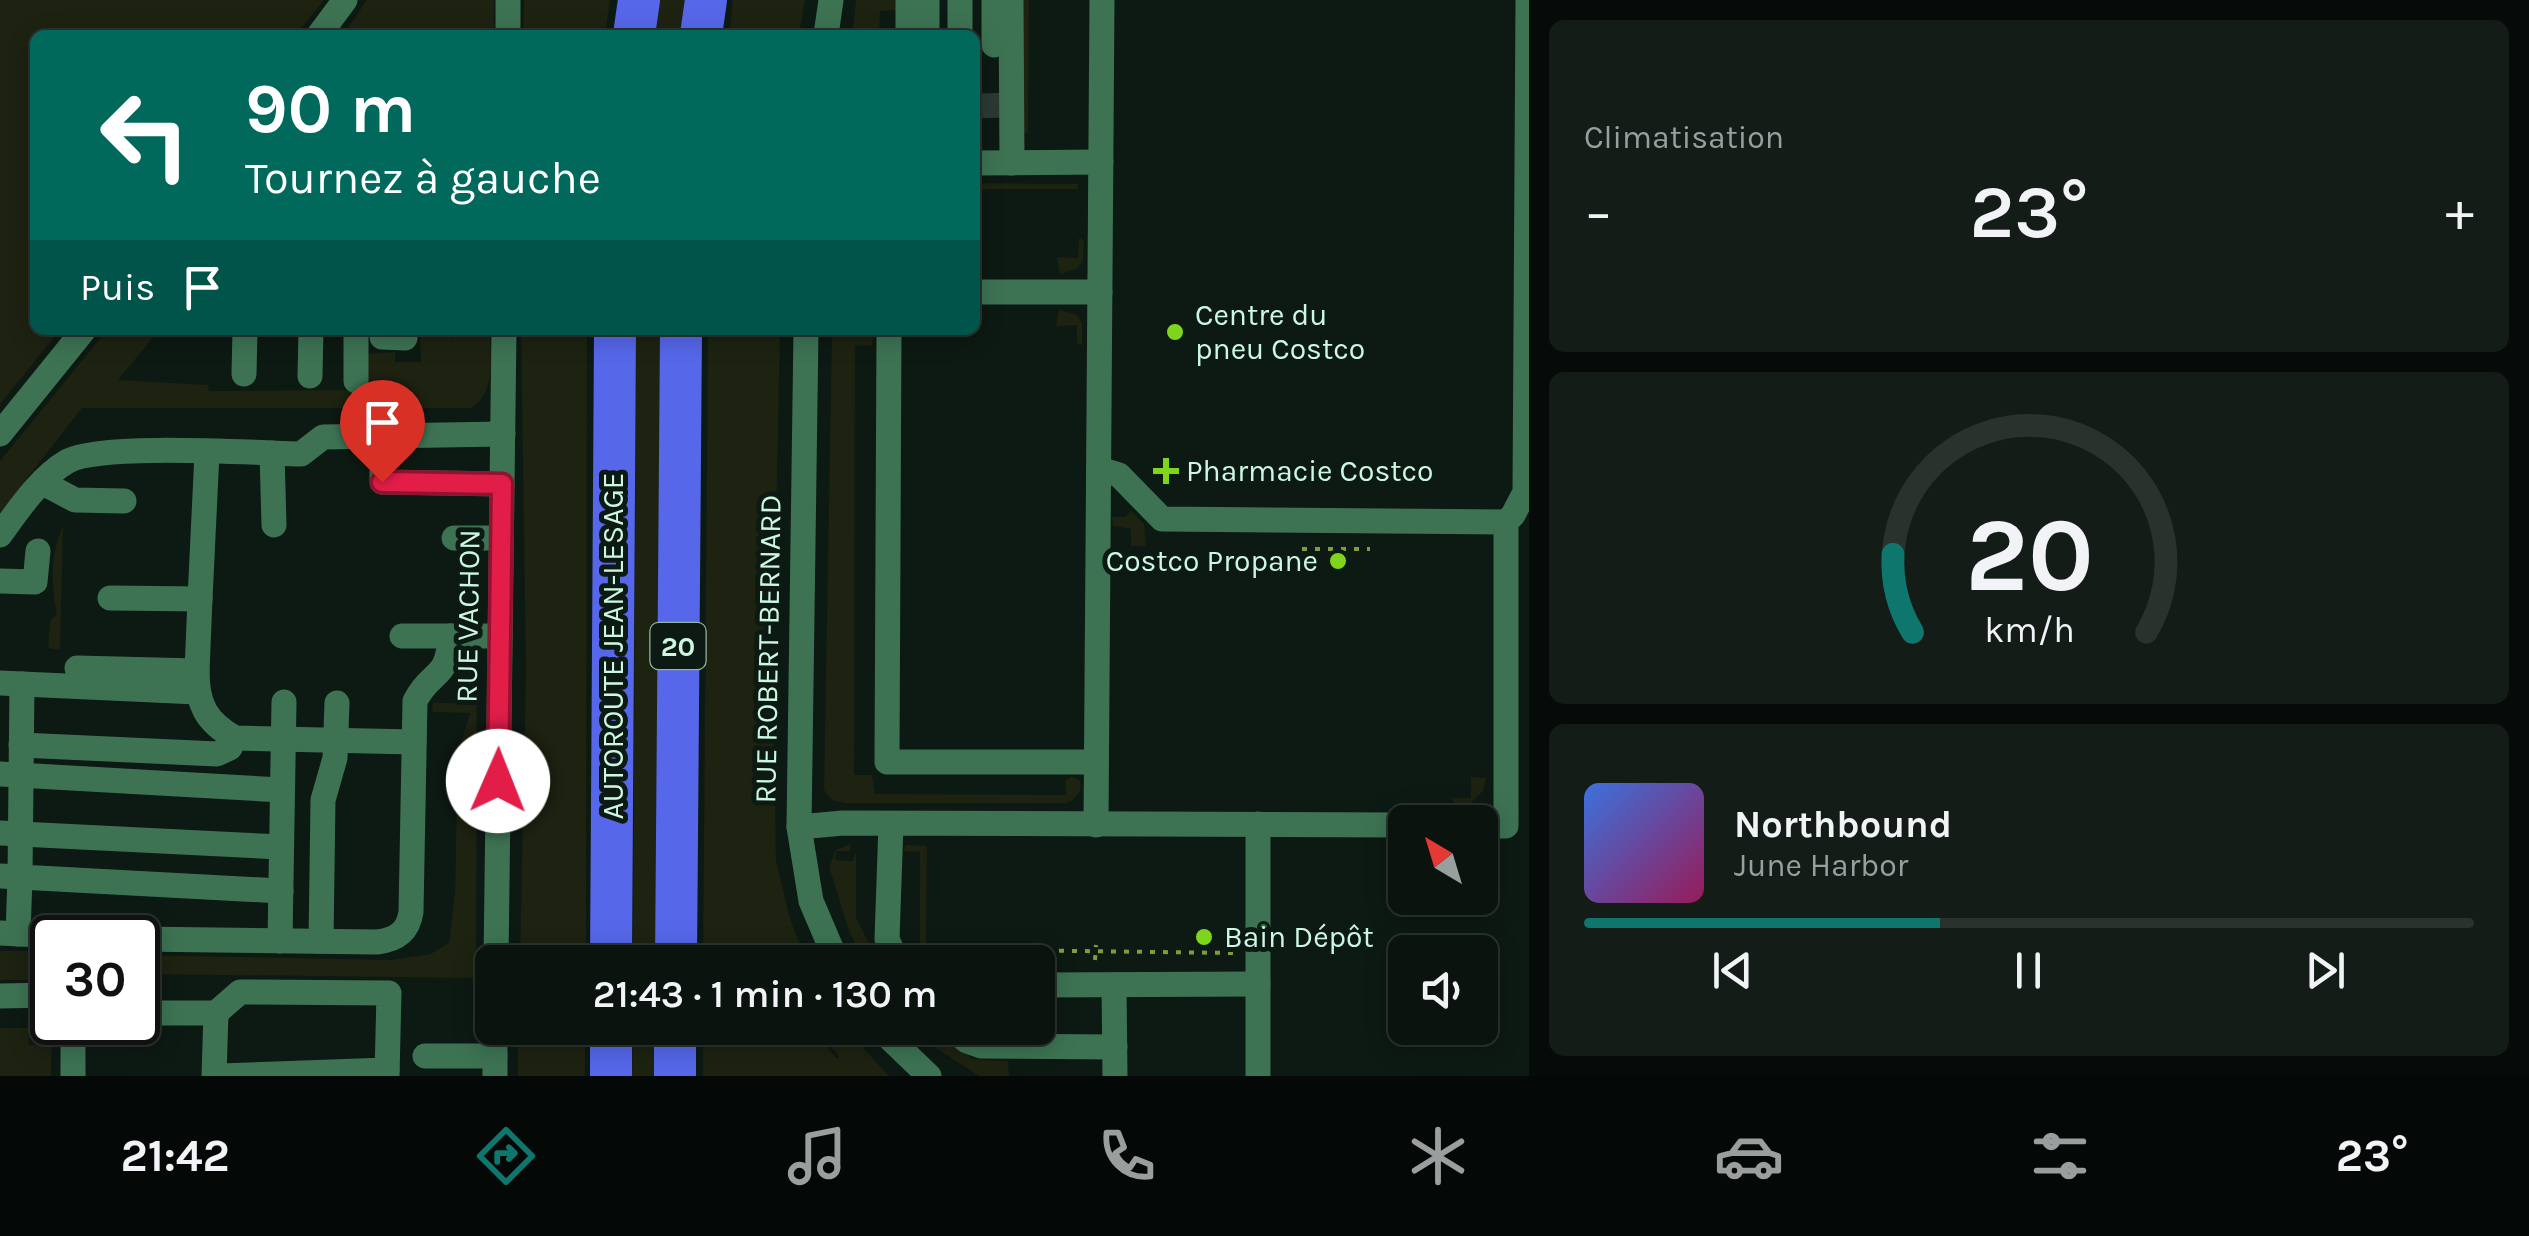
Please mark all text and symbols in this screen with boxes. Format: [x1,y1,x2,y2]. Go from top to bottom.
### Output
text: 90 m [245,68,416,150]
icon: left [80,70,210,200]
text: Climatisation [1584,119,1784,156]
text: Tournez à gauche [245,152,601,204]
text: 23° [1970,168,2089,256]
text: − [1584,180,1613,244]
text: + [2445,180,2474,244]
icon: arrive [175,260,230,315]
text: Puis [80,265,155,310]
place label: Centre du pneu Costco [1195,297,1365,367]
marker: Centre du pneu Costco [1164,321,1186,343]
pin [340,380,425,483]
icon: arrive [355,395,410,450]
place label: Pharmacie Costco [1186,453,1433,489]
marker: Pharmacie Costco [1155,460,1177,482]
street label: AUTOROUTE JEAN-LESAGE [595,472,631,820]
street label: RUE ROBERT-BERNARD [747,494,789,804]
text: 20 [1965,495,2093,616]
street label: RUE VACHON [448,529,488,703]
place label: Costco Propane [1106,543,1318,579]
marker: Costco Propane [1327,550,1349,572]
text: km/h [1984,609,2074,651]
road number: 20 [650,623,706,669]
position arrow [446,729,550,833]
text: Northbound [1734,802,1952,847]
north arrow [1388,805,1498,915]
map controls [1388,805,1498,1045]
text: June Harbor [1734,847,1908,884]
speed limit sign: 30 [30,915,160,1045]
place label: Bain Dépôt [1224,919,1374,955]
marker: Bain Dépôt [1193,926,1215,948]
button: sound [1388,935,1498,1045]
icon: previous [1705,943,1760,998]
icon: pause [2001,943,2056,998]
icon: next [2298,943,2353,998]
text: 21:43 · 1 min · 130 m [593,972,937,1017]
icon: directions [471,1121,541,1191]
icon: music [782,1121,852,1191]
icon: phone [1092,1121,1162,1191]
icon: climate [1403,1121,1473,1191]
icon: car [1714,1121,1784,1191]
icon: filters [2025,1121,2095,1191]
text: 21:42 [120,1130,230,1182]
text: 23° [2336,1130,2409,1182]

